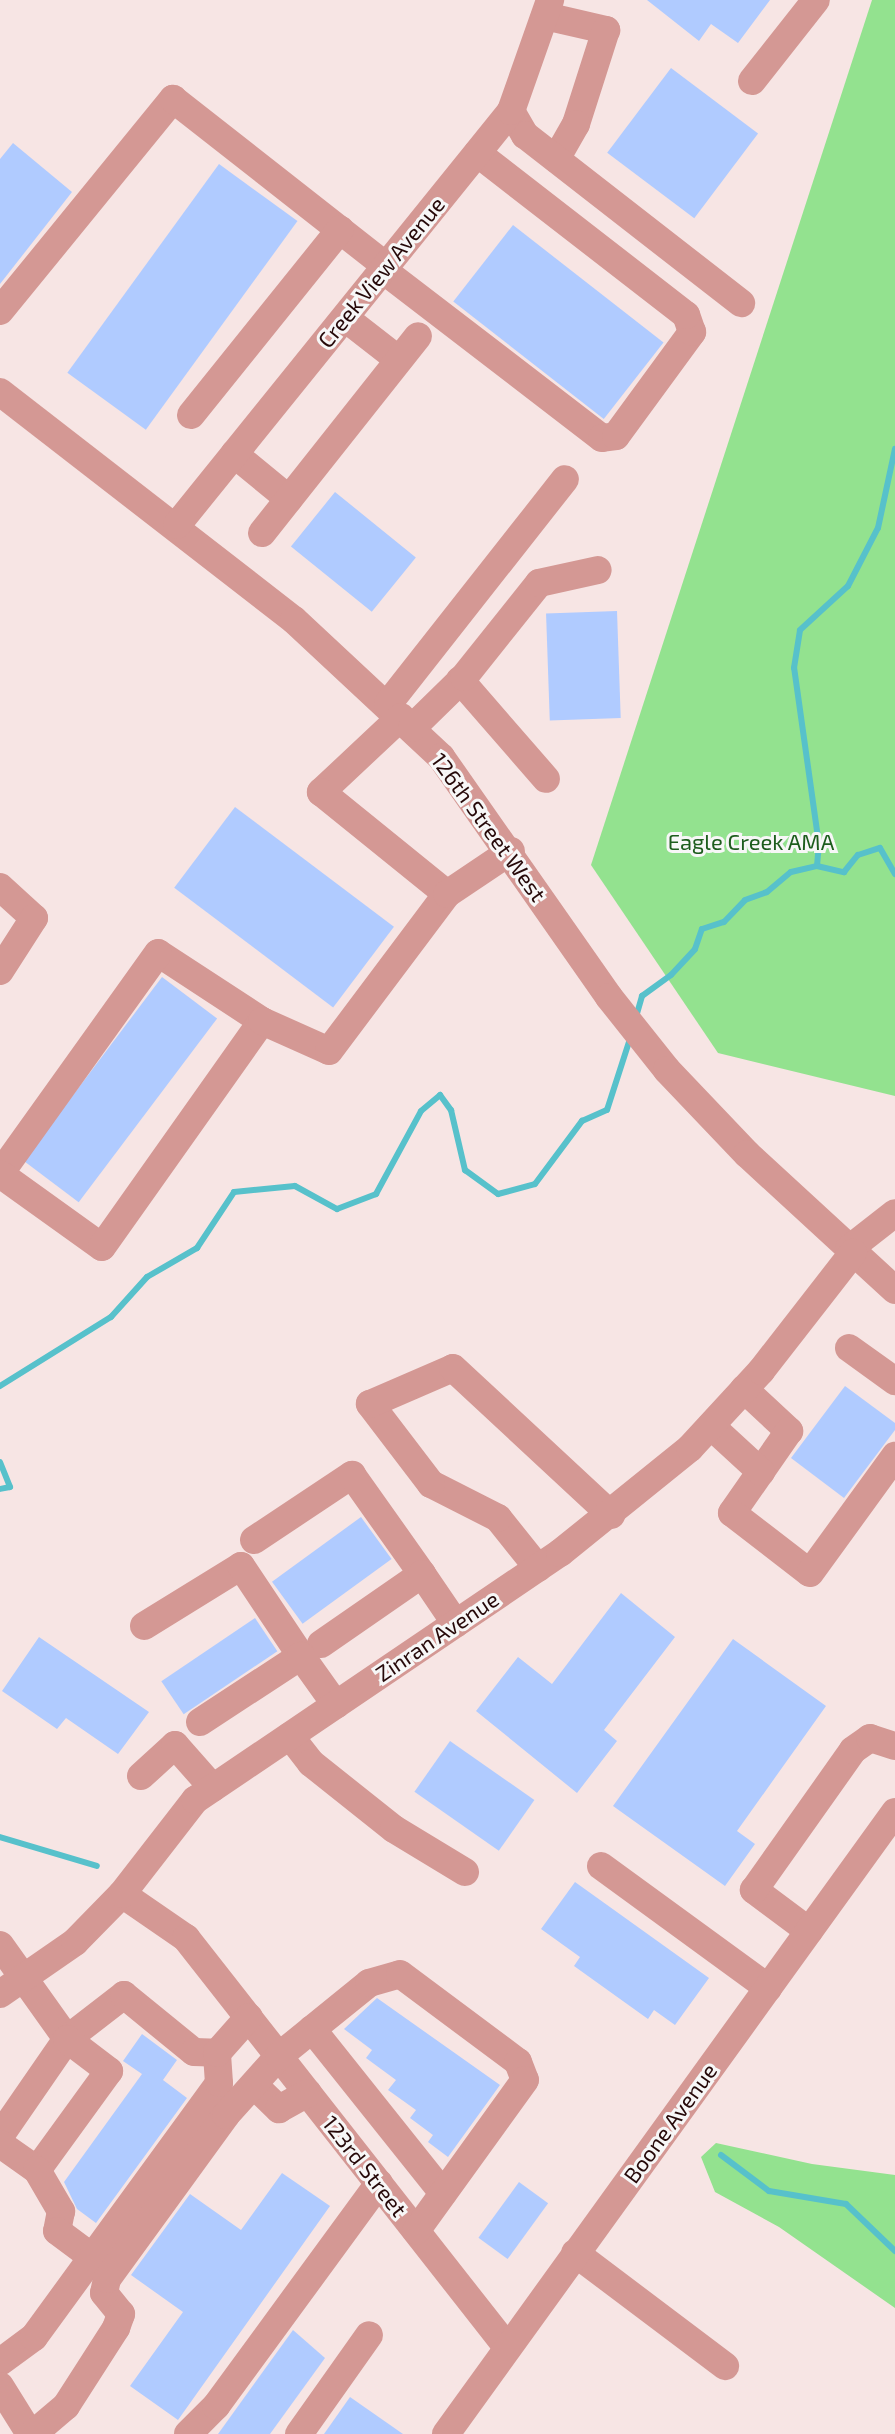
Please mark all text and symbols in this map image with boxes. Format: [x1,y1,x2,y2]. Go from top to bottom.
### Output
street label: Creek View Avenue [312,191,450,353]
street label: 126th Street West [426,747,552,907]
park label: Eagle Creek AMA [667,829,835,855]
street label: Zinran Avenue [370,1585,504,1687]
street label: Boone Avenue [618,2058,722,2188]
street label: 123rd Street [317,2110,413,2222]

